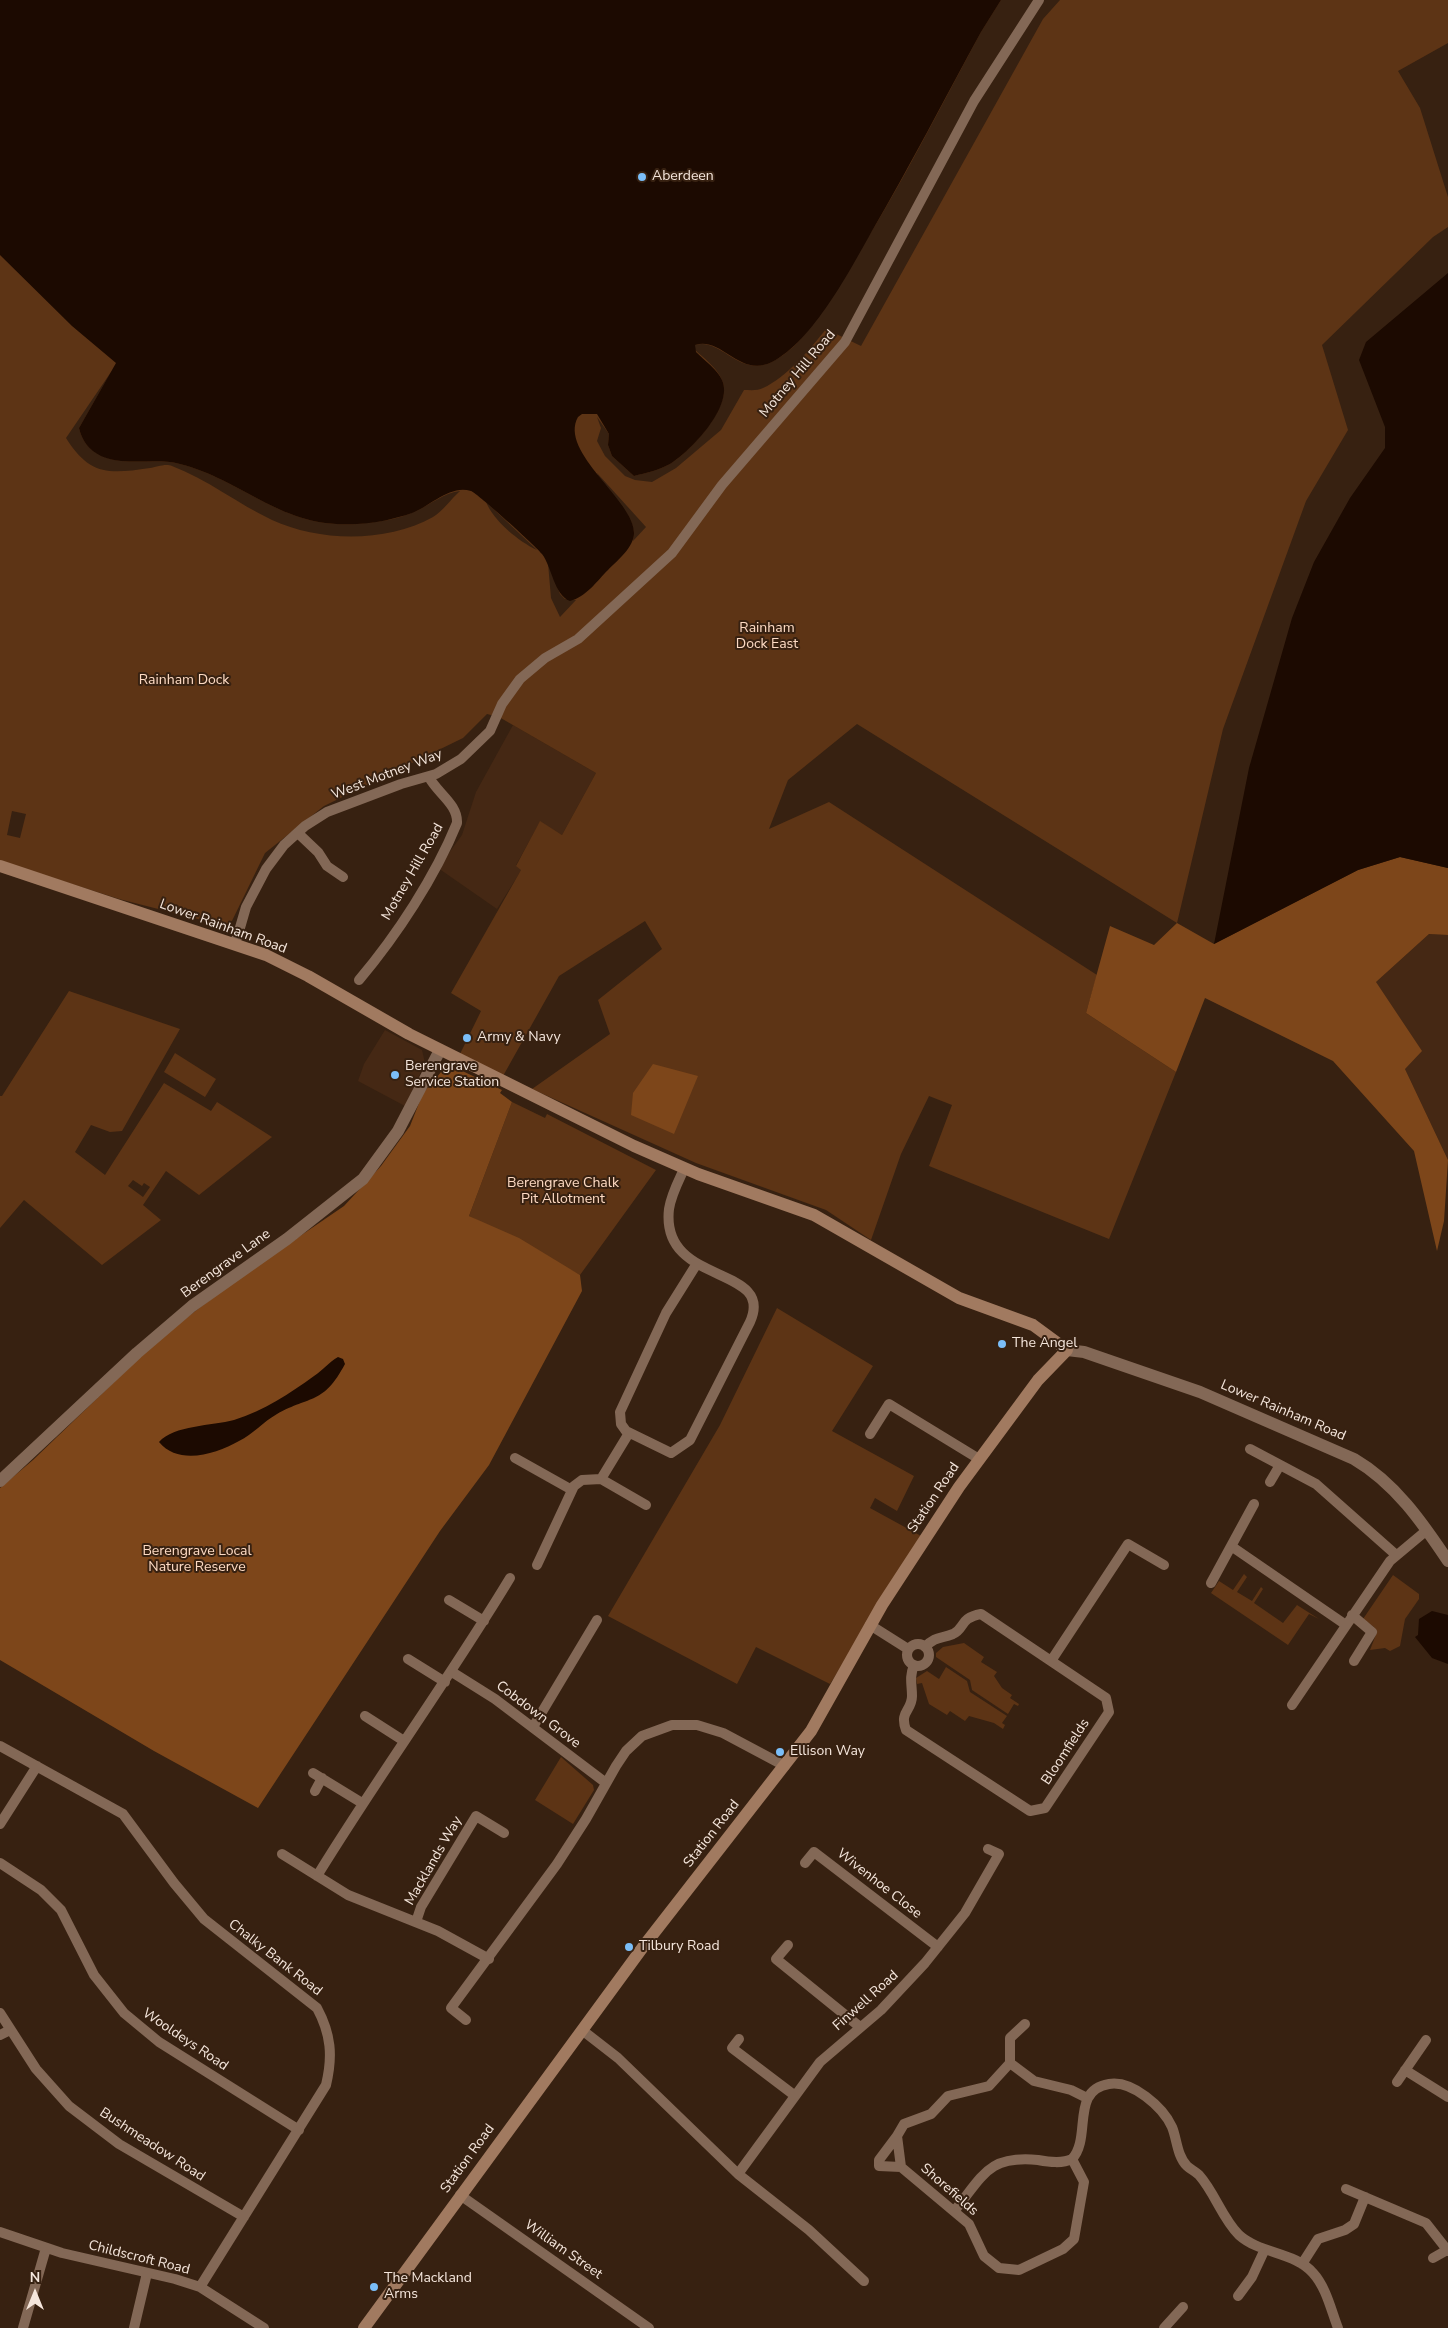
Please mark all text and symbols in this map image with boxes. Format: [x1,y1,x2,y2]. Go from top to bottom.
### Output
place label: Aberdeen [652,169,714,185]
marker: Aberdeen [636,171,648,183]
street label: Motney Hill Road [757,327,839,421]
park label: Rainham Dock East [736,621,798,654]
park label: Rainham Dock [139,673,229,689]
street label: West Motney Way [329,746,445,804]
street label: Motney Hill Road [378,821,448,923]
street label: Lower Rainham Road [157,896,289,958]
place label: Army & Navy [477,1030,561,1046]
marker: Army & Navy [461,1032,473,1044]
place label: Berengrave Service Station [405,1059,499,1092]
marker: Berengrave Service Station [389,1069,401,1081]
park label: Berengrave Chalk Pit Allotment [507,1176,619,1208]
street label: Berengrave Lane [178,1226,274,1302]
place label: The Angel [1012,1336,1077,1352]
marker: The Angel [996,1338,1008,1350]
street label: Lower Rainham Road [1218,1377,1348,1445]
street label: Station Road [904,1460,964,1536]
park label: Berengrave Local Nature Reserve [142,1544,252,1576]
street label: Cobdown Grove [492,1678,584,1752]
street label: Bloomfields [1038,1716,1094,1788]
place label: Ellison Way [790,1744,865,1760]
marker: Ellison Way [774,1746,786,1758]
street label: Station Road [680,1797,744,1871]
street label: Macklands Way [402,1813,466,1909]
street label: Wivenhoe Close [833,1846,925,1922]
street label: Chalky Bank Road [225,1916,325,2000]
place label: Tilbury Road [639,1939,720,1955]
marker: Tilbury Road [623,1941,635,1953]
street label: Finwell Road [830,1967,902,2035]
street label: Wooldeys Road [139,2005,231,2075]
street label: Bushmeadow Road [96,2105,208,2185]
street label: Station Road [437,2121,499,2197]
street label: Shorefields [917,2160,981,2220]
street label: William Street [521,2217,605,2283]
street label: Childscroft Road [86,2237,192,2279]
north arrow [10,2268,60,2318]
text: N [30,2268,40,2287]
place label: The Mackland Arms [384,2271,472,2304]
marker: The Mackland Arms [368,2281,380,2293]

